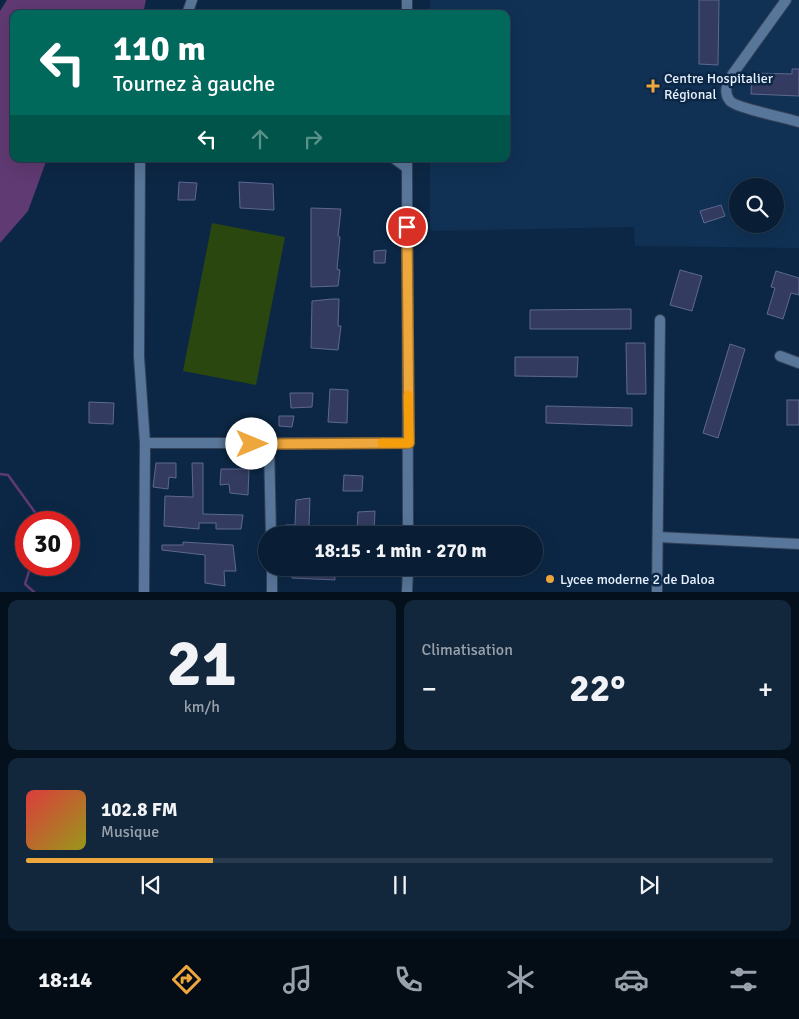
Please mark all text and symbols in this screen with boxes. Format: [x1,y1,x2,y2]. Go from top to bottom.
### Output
text: 110 m [113,27,206,70]
icon: left [30,30,95,95]
text: Tournez à gauche [113,70,275,97]
place label: Centre Hospitalier Régional [664,70,774,103]
marker: Centre Hospitalier Régional [646,79,660,93]
icon: left [193,125,221,153]
icon: ahead [246,125,274,153]
icon: right [299,125,327,153]
map controls [729,178,784,233]
button: search [729,178,784,233]
pin [386,206,428,248]
icon: arrive [393,213,421,241]
position arrow [225,417,277,469]
speed limit sign: 30 [15,511,80,576]
text: 18:15 · 1 min · 270 m [314,539,487,563]
place label: Lycee moderne 2 de Daloa [560,571,715,588]
marker: Lycee moderne 2 de Daloa [544,573,556,585]
text: 21 [167,624,237,704]
text: Climatisation [422,640,513,660]
text: 22° [569,665,625,712]
text: − [422,672,437,706]
text: + [758,672,773,706]
text: km/h [184,697,220,717]
text: 102.8 FM [101,798,178,822]
text: Musique [101,822,159,842]
icon: previous [137,871,165,899]
icon: pause [386,871,414,899]
icon: next [635,871,663,899]
icon: directions [169,962,204,997]
icon: music [280,962,315,997]
icon: phone [391,962,426,997]
icon: climate [503,962,538,997]
icon: car [614,962,649,997]
icon: filters [726,962,761,997]
text: 18:14 [38,966,92,993]

